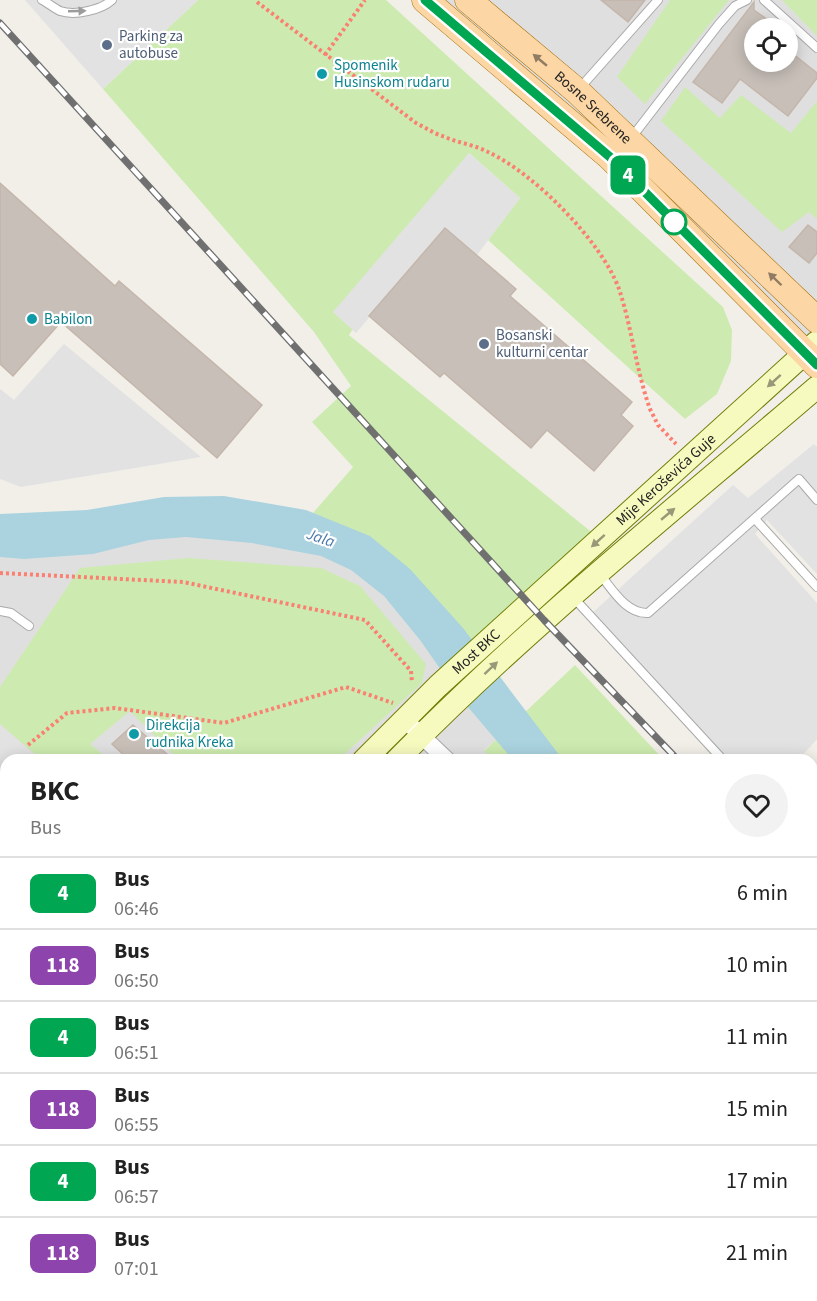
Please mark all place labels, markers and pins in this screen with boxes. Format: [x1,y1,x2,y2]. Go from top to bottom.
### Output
place label: Parking za autobuse [119,26,183,64]
marker: Parking za autobuse [100,38,114,52]
place label: Spomenik Husinskom rudaru [334,55,450,93]
marker: Spomenik Husinskom rudaru [315,67,329,81]
unlabelled marker [661,209,687,235]
place label: Babilon [44,309,93,330]
marker: Babilon [25,312,39,326]
place label: Bosanski kulturni centar [496,325,589,363]
marker: Bosanski kulturni centar [477,337,491,351]
place label: Direkcija rudnika Kreka [146,715,233,753]
marker: Direkcija rudnika Kreka [127,727,141,741]

